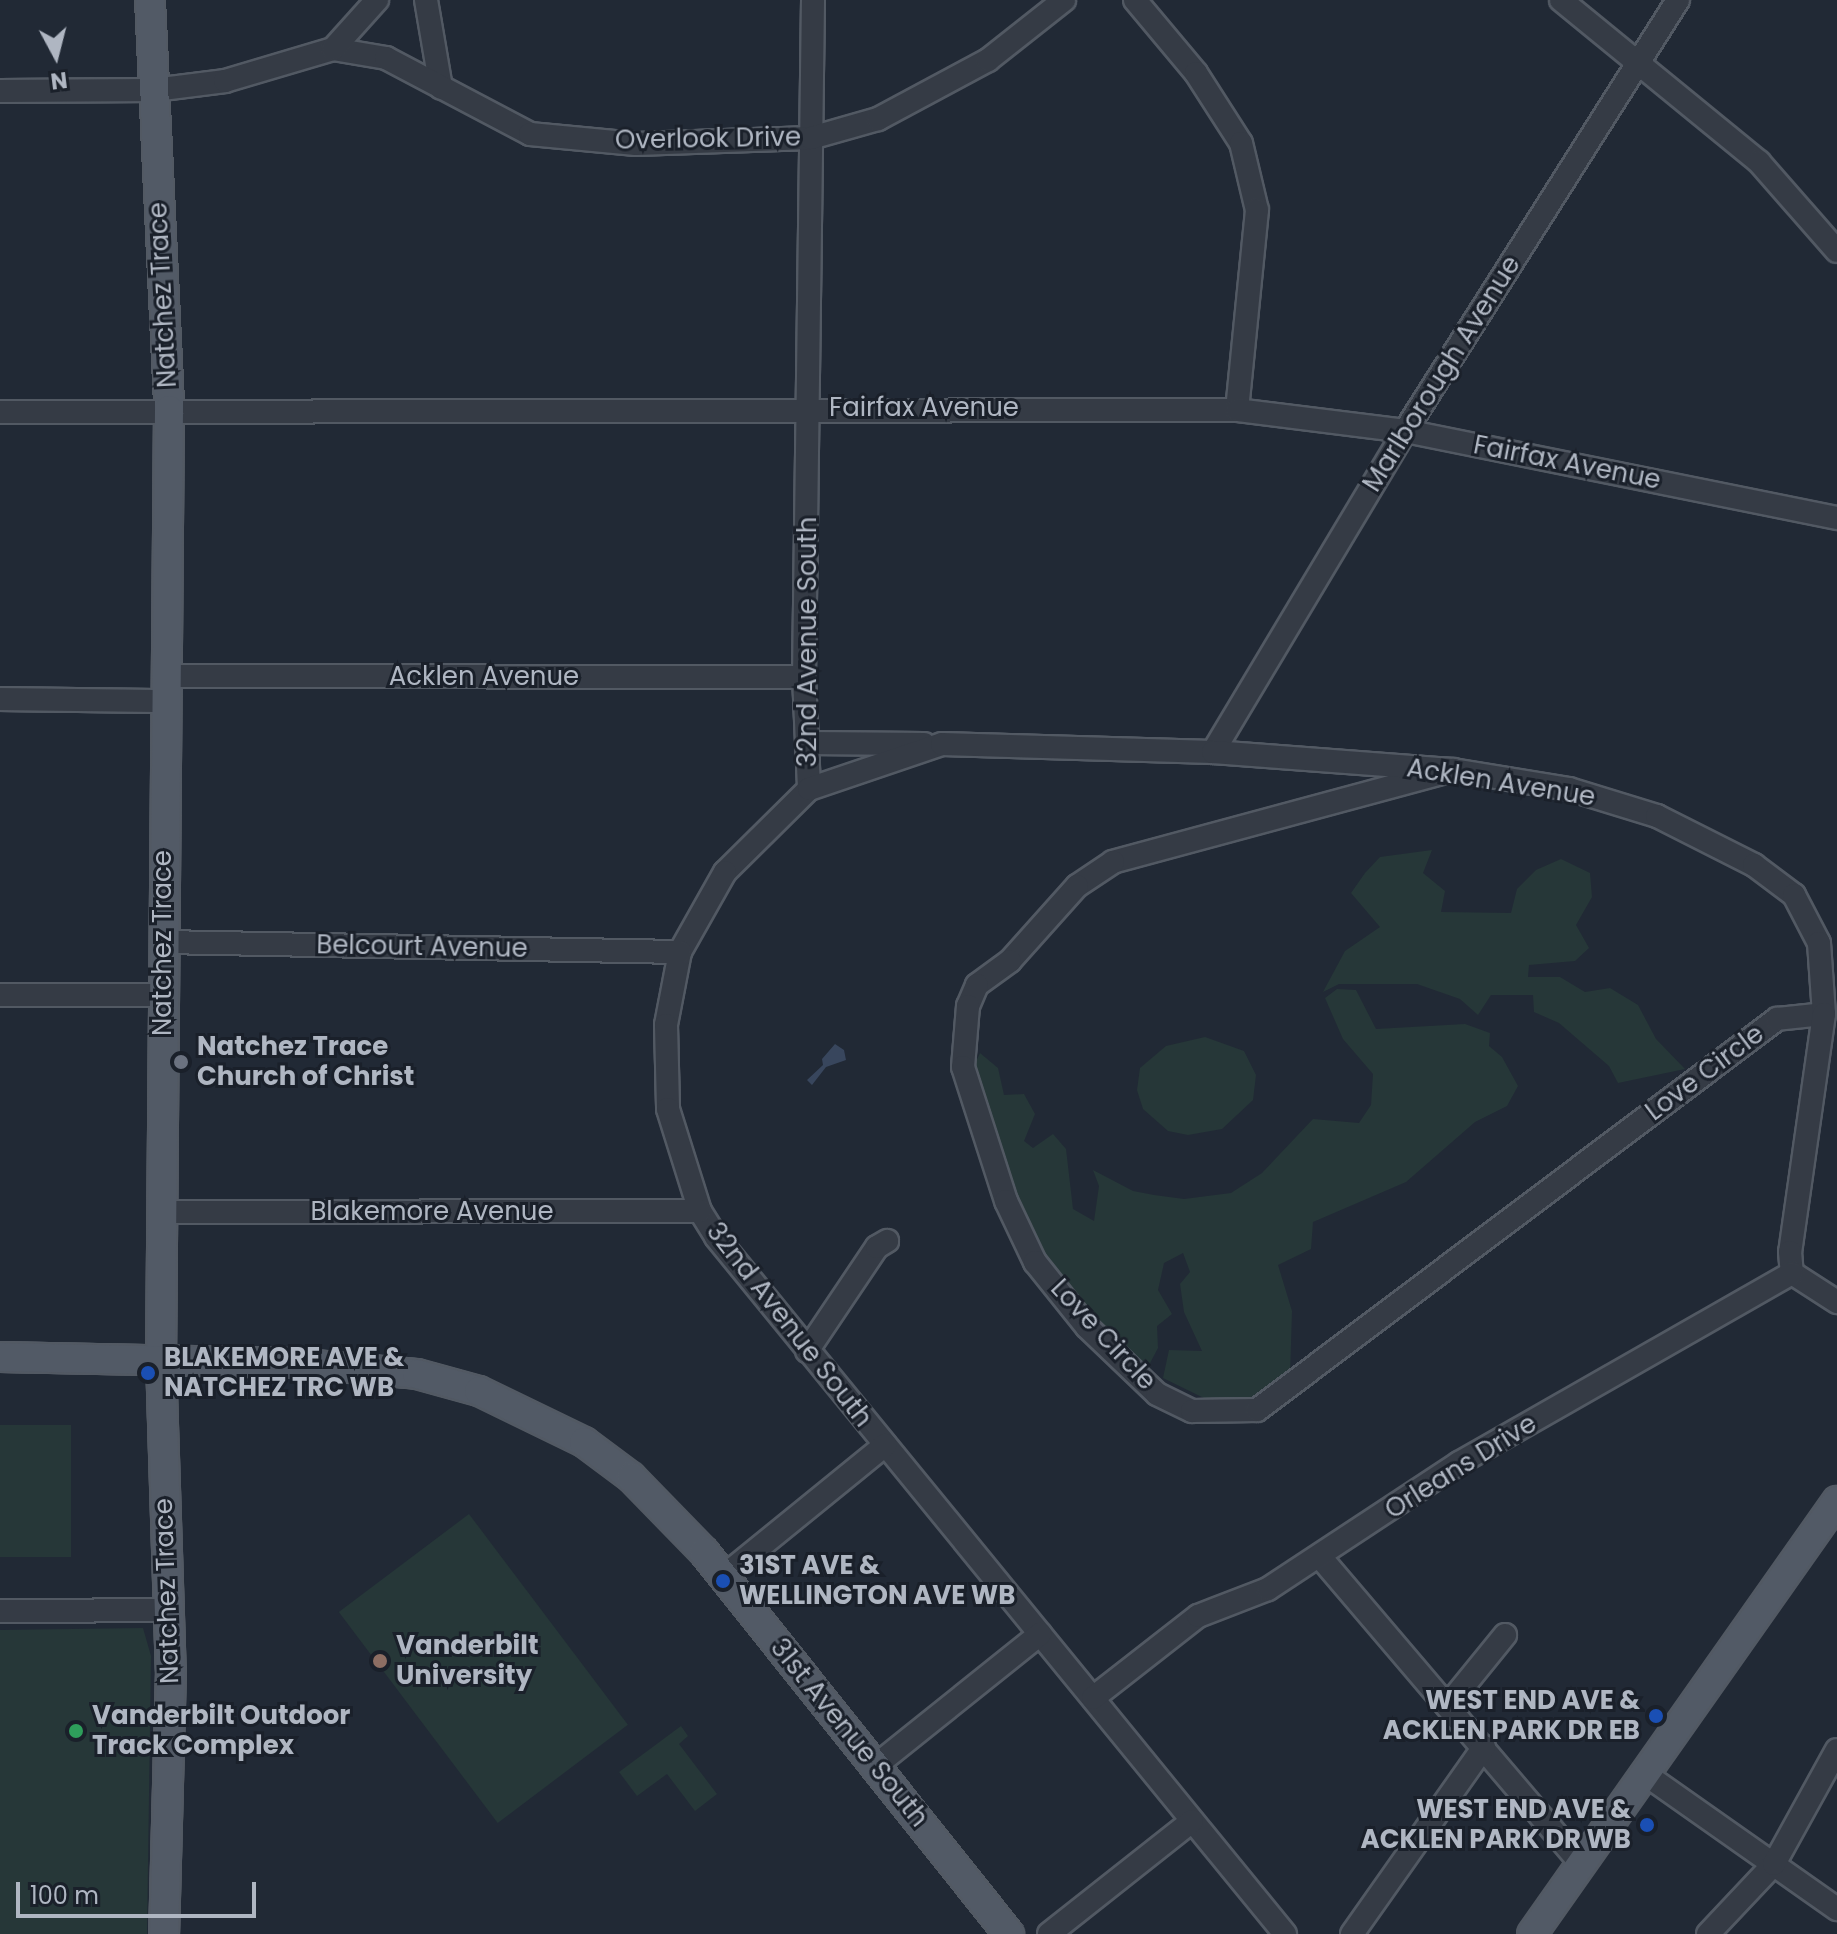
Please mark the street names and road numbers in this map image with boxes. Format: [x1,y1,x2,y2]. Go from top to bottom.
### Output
street label: Overlook Drive [615,122,801,156]
street label: Natchez Trace [143,201,183,389]
street label: Marlborough Avenue [1357,250,1527,498]
street label: Fairfax Avenue [829,392,1019,424]
street label: Fairfax Avenue [1471,430,1663,496]
street label: 32nd Avenue South [792,517,824,767]
street label: Acklen Avenue [389,661,579,693]
street label: Acklen Avenue [1405,753,1597,813]
street label: Natchez Trace [147,850,179,1036]
street label: Belcourt Avenue [316,930,528,964]
street label: Love Circle [1640,1018,1770,1128]
street label: Blakemore Avenue [310,1196,554,1228]
street label: 32nd Avenue South [700,1217,878,1433]
street label: Love Circle [1044,1273,1162,1397]
street label: Orleans Drive [1380,1408,1542,1526]
street label: Natchez Trace [148,1498,186,1684]
street label: 31st Avenue South [764,1633,934,1833]

